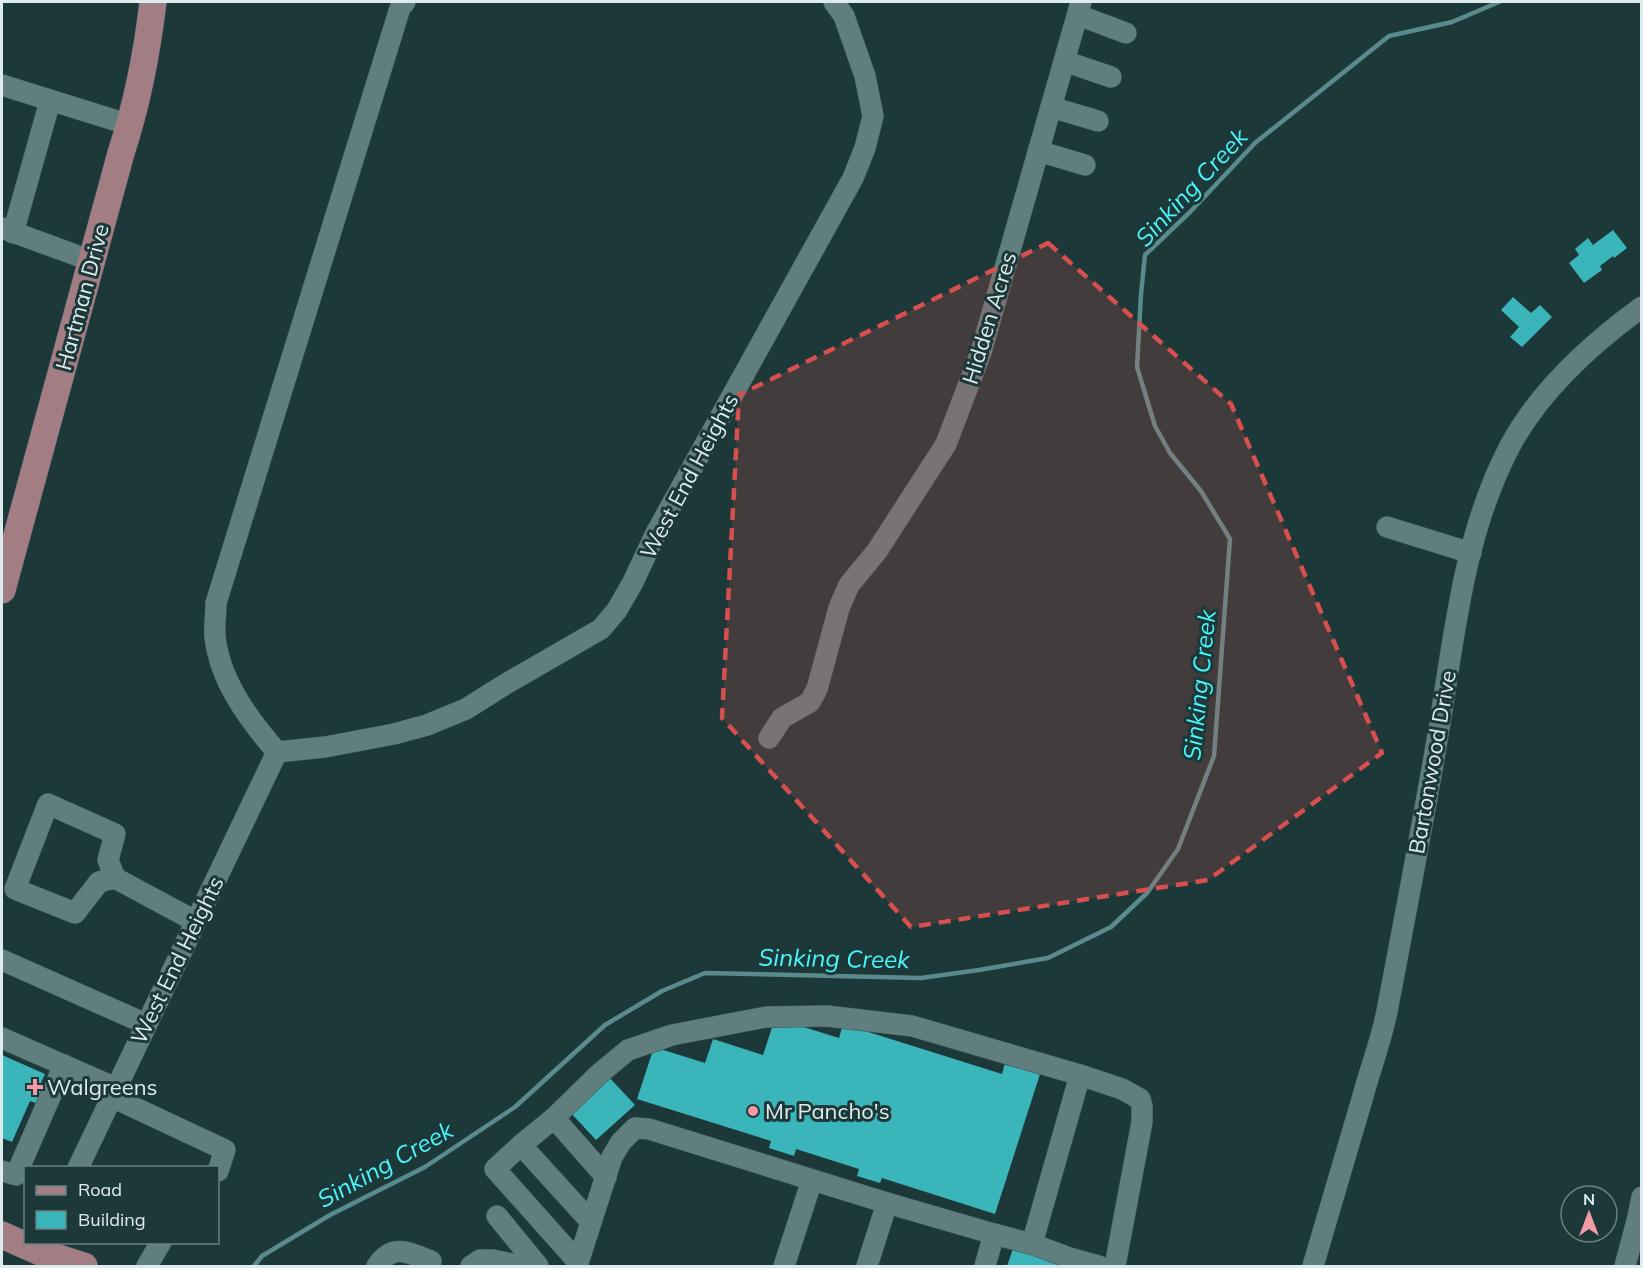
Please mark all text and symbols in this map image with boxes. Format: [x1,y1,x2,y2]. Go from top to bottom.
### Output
water label: Sinking Creek [1129,121,1254,252]
street label: Hartman Drive [49,221,115,373]
street label: Hidden Acres [956,249,1022,387]
street label: West End Heights [634,389,744,563]
water label: Sinking Creek [1176,608,1222,762]
street label: Bartonwood Drive [1402,668,1462,856]
street label: West End Heights [124,872,230,1048]
water label: Sinking Creek [758,942,910,974]
place label: Walgreens [47,1073,158,1101]
marker: Walgreens [28,1080,42,1094]
place label: Mr Pancho's [765,1097,890,1125]
marker: Mr Pancho's [746,1104,760,1118]
water label: Sinking Creek [312,1114,459,1214]
legend [24,1166,219,1244]
text: Road [78,1178,122,1201]
north arrow [1559,1184,1619,1244]
text: N [1583,1189,1595,1209]
text: Building [78,1208,146,1231]

